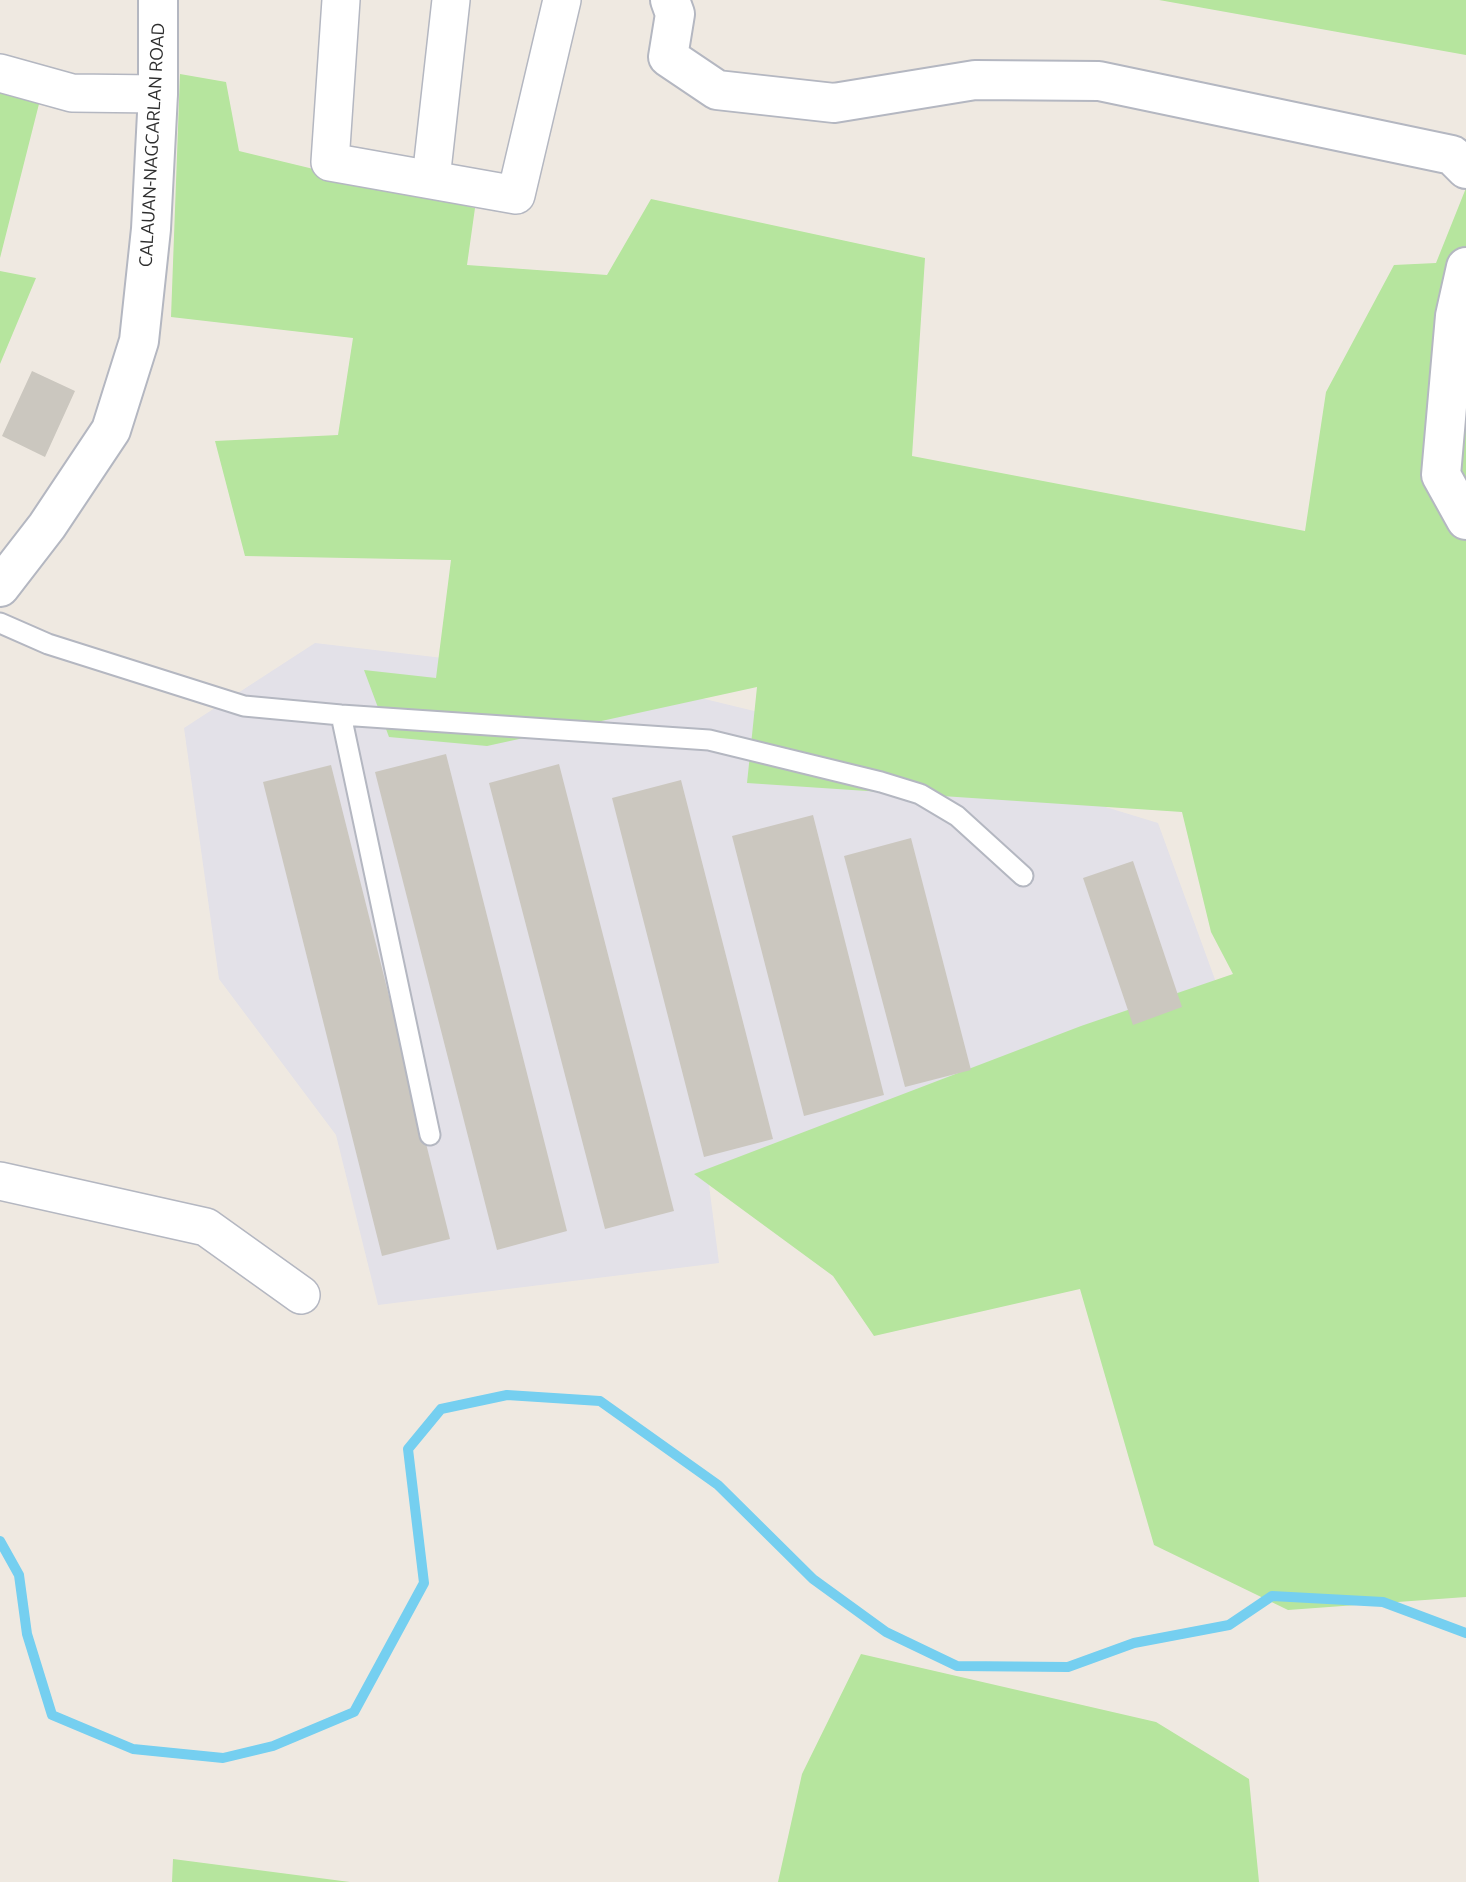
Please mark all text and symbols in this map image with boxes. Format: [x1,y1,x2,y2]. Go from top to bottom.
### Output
street label: CALAUAN-NAGCARLAN ROAD [135,22,169,268]

